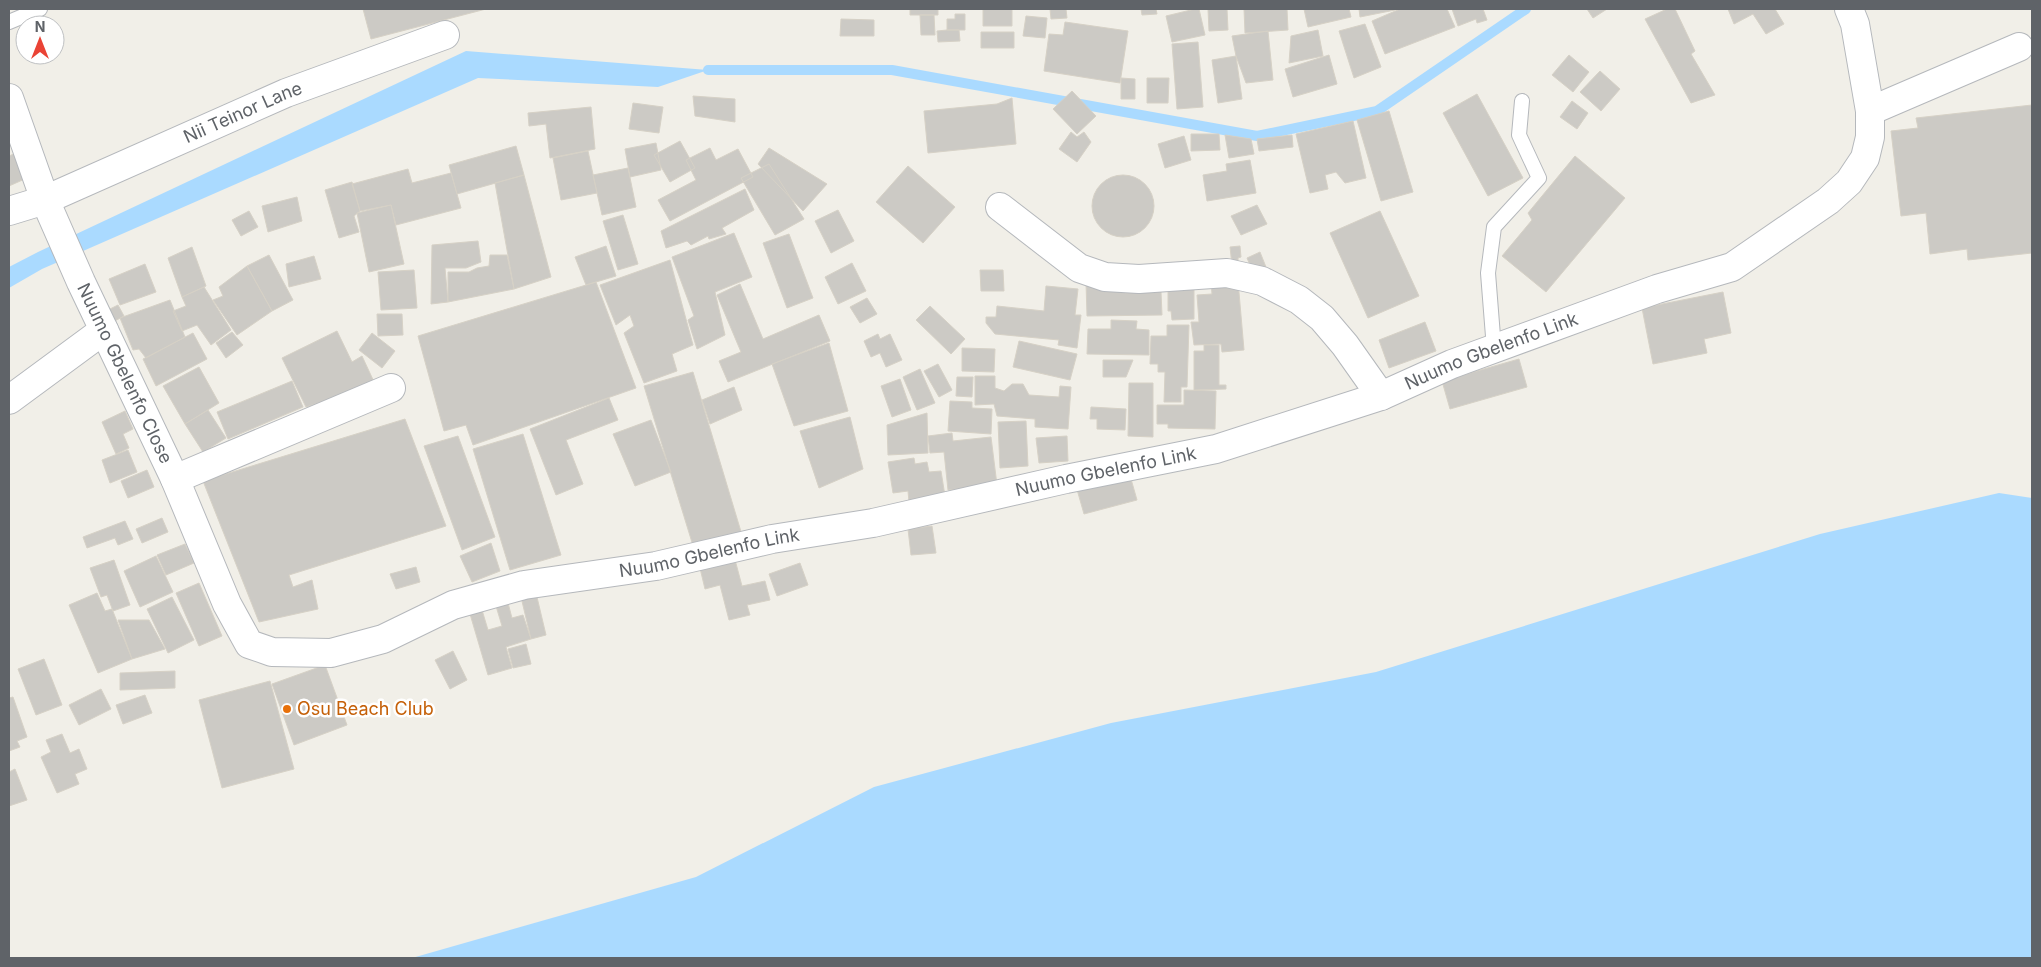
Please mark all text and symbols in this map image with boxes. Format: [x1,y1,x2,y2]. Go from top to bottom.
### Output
north arrow [15,15,65,65]
text: N [35,18,45,35]
street label: Nii Teinor Lane [180,77,305,147]
street label: Nuumo Gbelenfo Close [73,280,177,467]
street label: Nuumo Gbelenfo Link [1401,308,1581,394]
street label: Nuumo Gbelenfo Link [1013,442,1198,500]
street label: Nuumo Gbelenfo Link [618,524,801,581]
place label: Osu Beach Club [297,698,434,719]
marker: Osu Beach Club [281,703,293,715]

